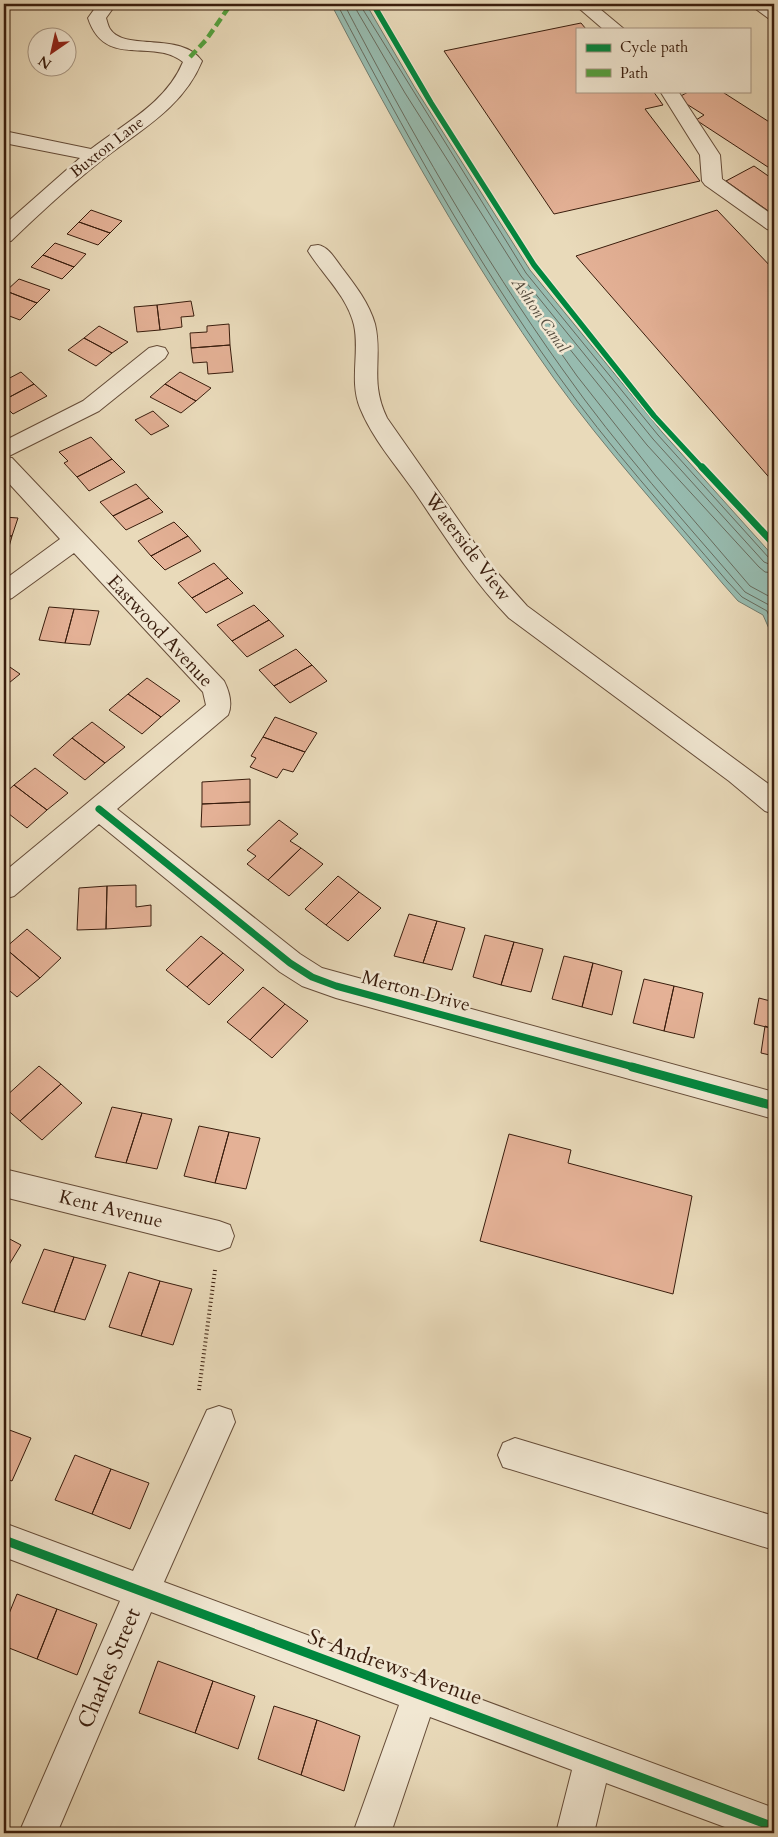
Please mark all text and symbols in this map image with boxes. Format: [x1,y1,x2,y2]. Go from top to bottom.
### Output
north arrow [28,28,78,78]
legend [576,28,750,92]
text: Cycle path [620,37,689,57]
text: N [35,51,55,74]
text: Path [620,63,649,83]
street label: Buxton Lane [66,111,148,183]
water label: Ashton Canal [505,272,574,358]
street label: Waterside View [418,487,517,607]
street label: Eastwood Avenue [101,569,219,693]
street label: Merton Drive [359,964,473,1018]
street label: Kent Avenue [56,1184,166,1234]
street label: Charles Street [70,1603,148,1733]
street label: St Andrews Avenue [303,1621,487,1713]

